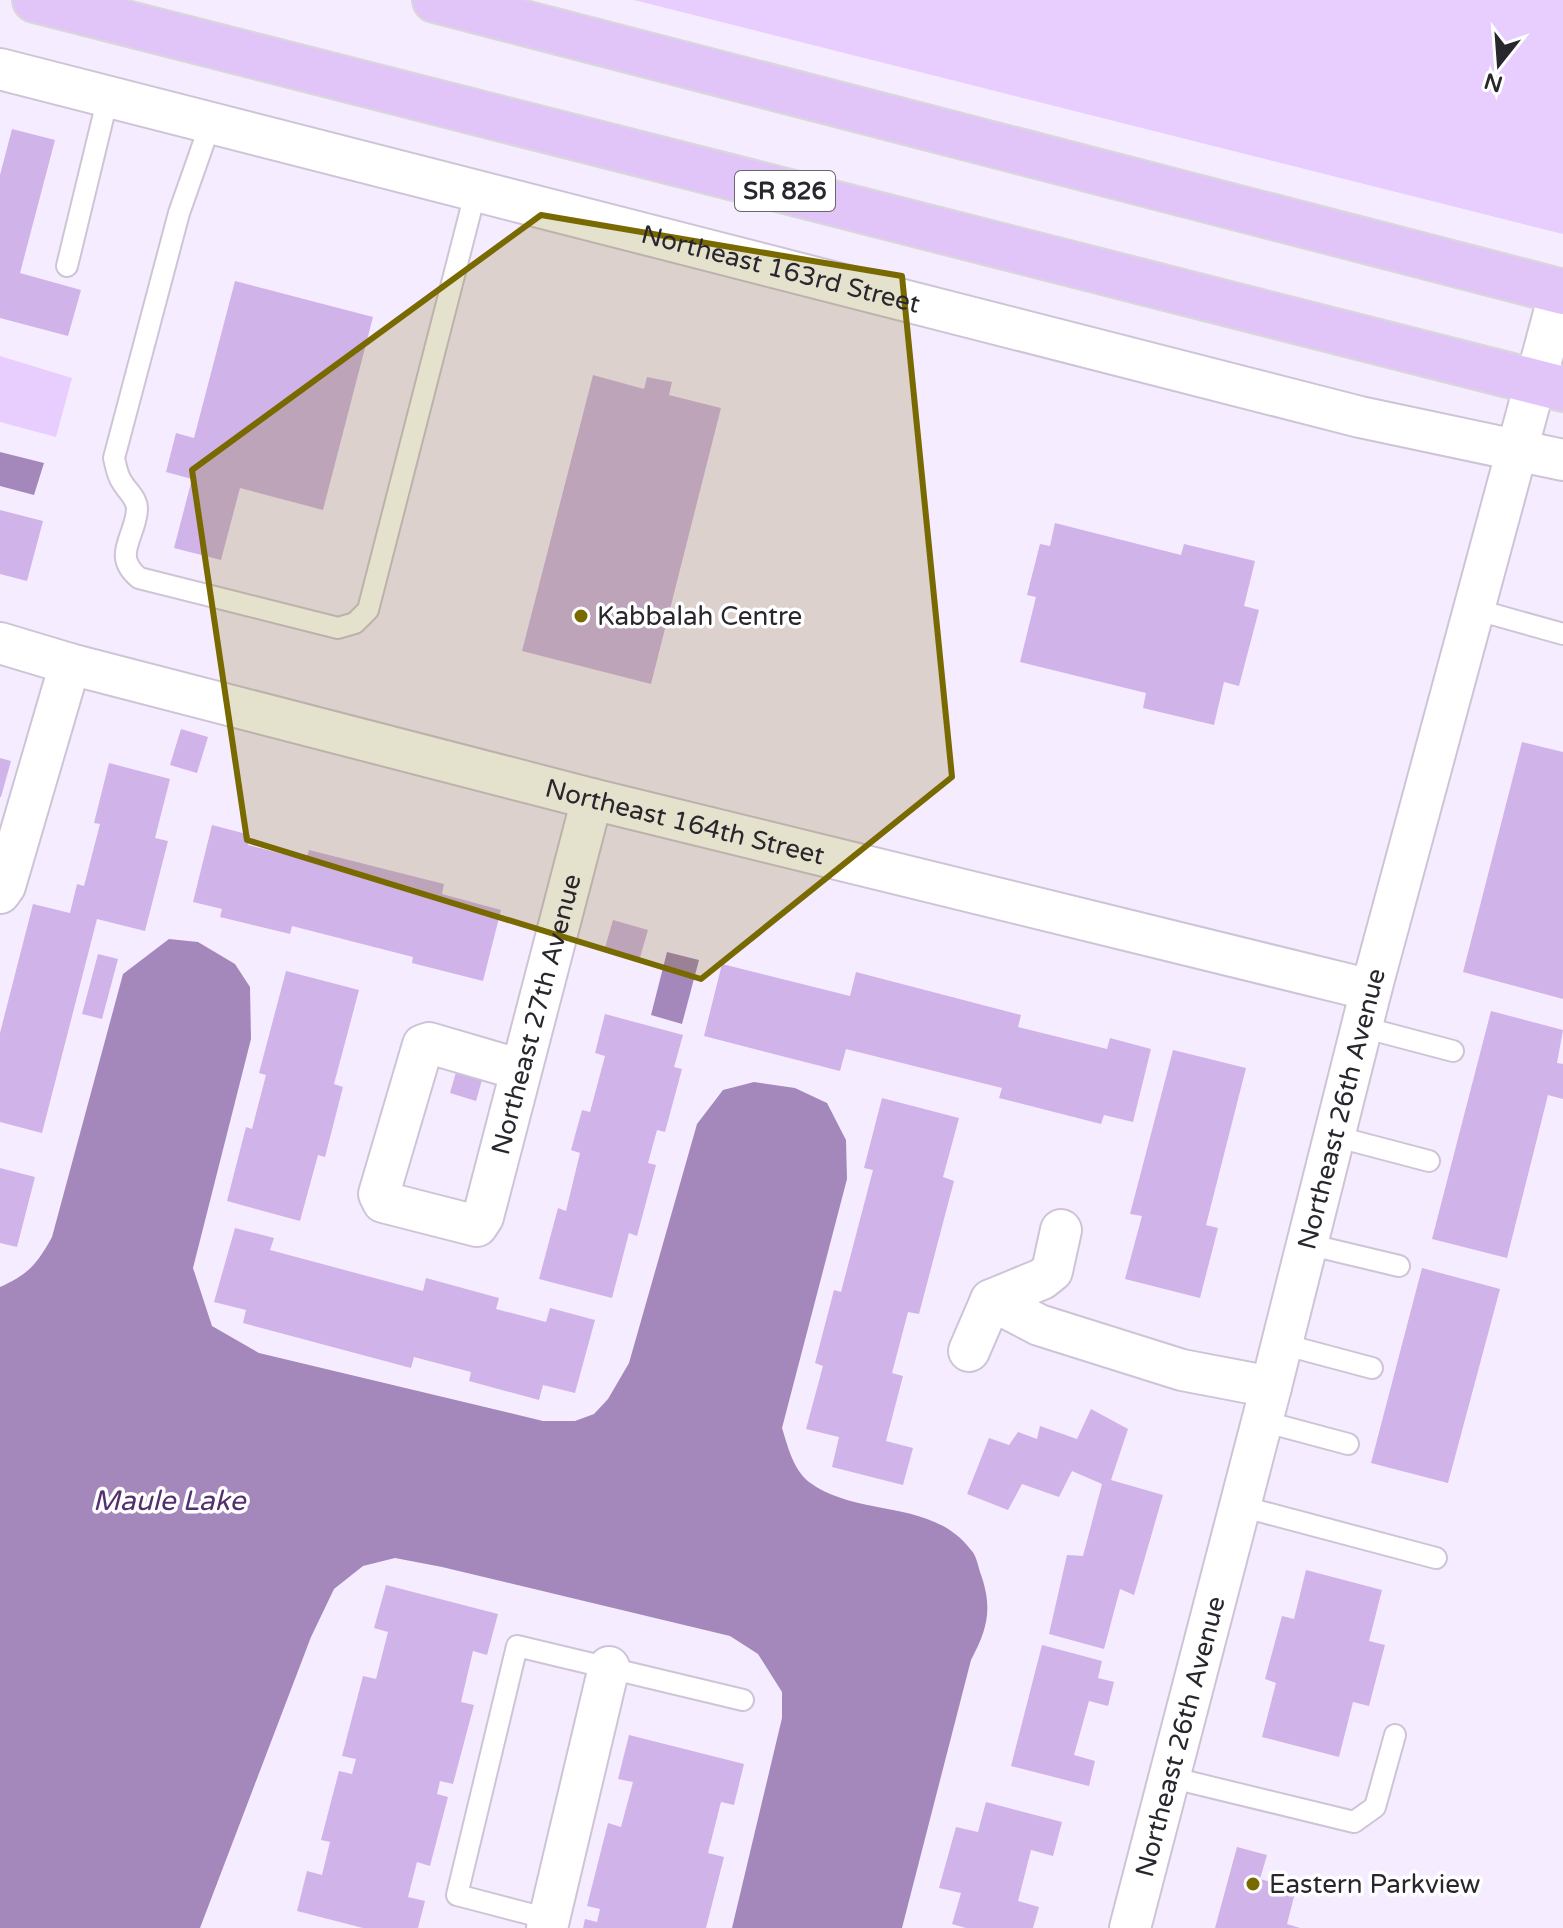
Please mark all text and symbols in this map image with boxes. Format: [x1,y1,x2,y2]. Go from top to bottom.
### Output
north arrow [1459,24,1539,104]
text: N [1481,67,1506,97]
road number: SR 826 [735,171,835,211]
street label: Northeast 163rd Street [638,219,923,320]
place label: Kabbalah Centre [597,601,802,632]
marker: Kabbalah Centre [572,607,590,625]
street label: Northeast 164th Street [542,773,828,871]
street label: Northeast 27th Avenue [485,871,588,1158]
street label: Northeast 26th Avenue [1291,965,1392,1253]
water label: Maule Lake [93,1484,247,1518]
street label: Northeast 26th Avenue [1129,1593,1232,1880]
place label: Eastern Parkview [1269,1869,1480,1900]
marker: Eastern Parkview [1244,1875,1262,1893]

